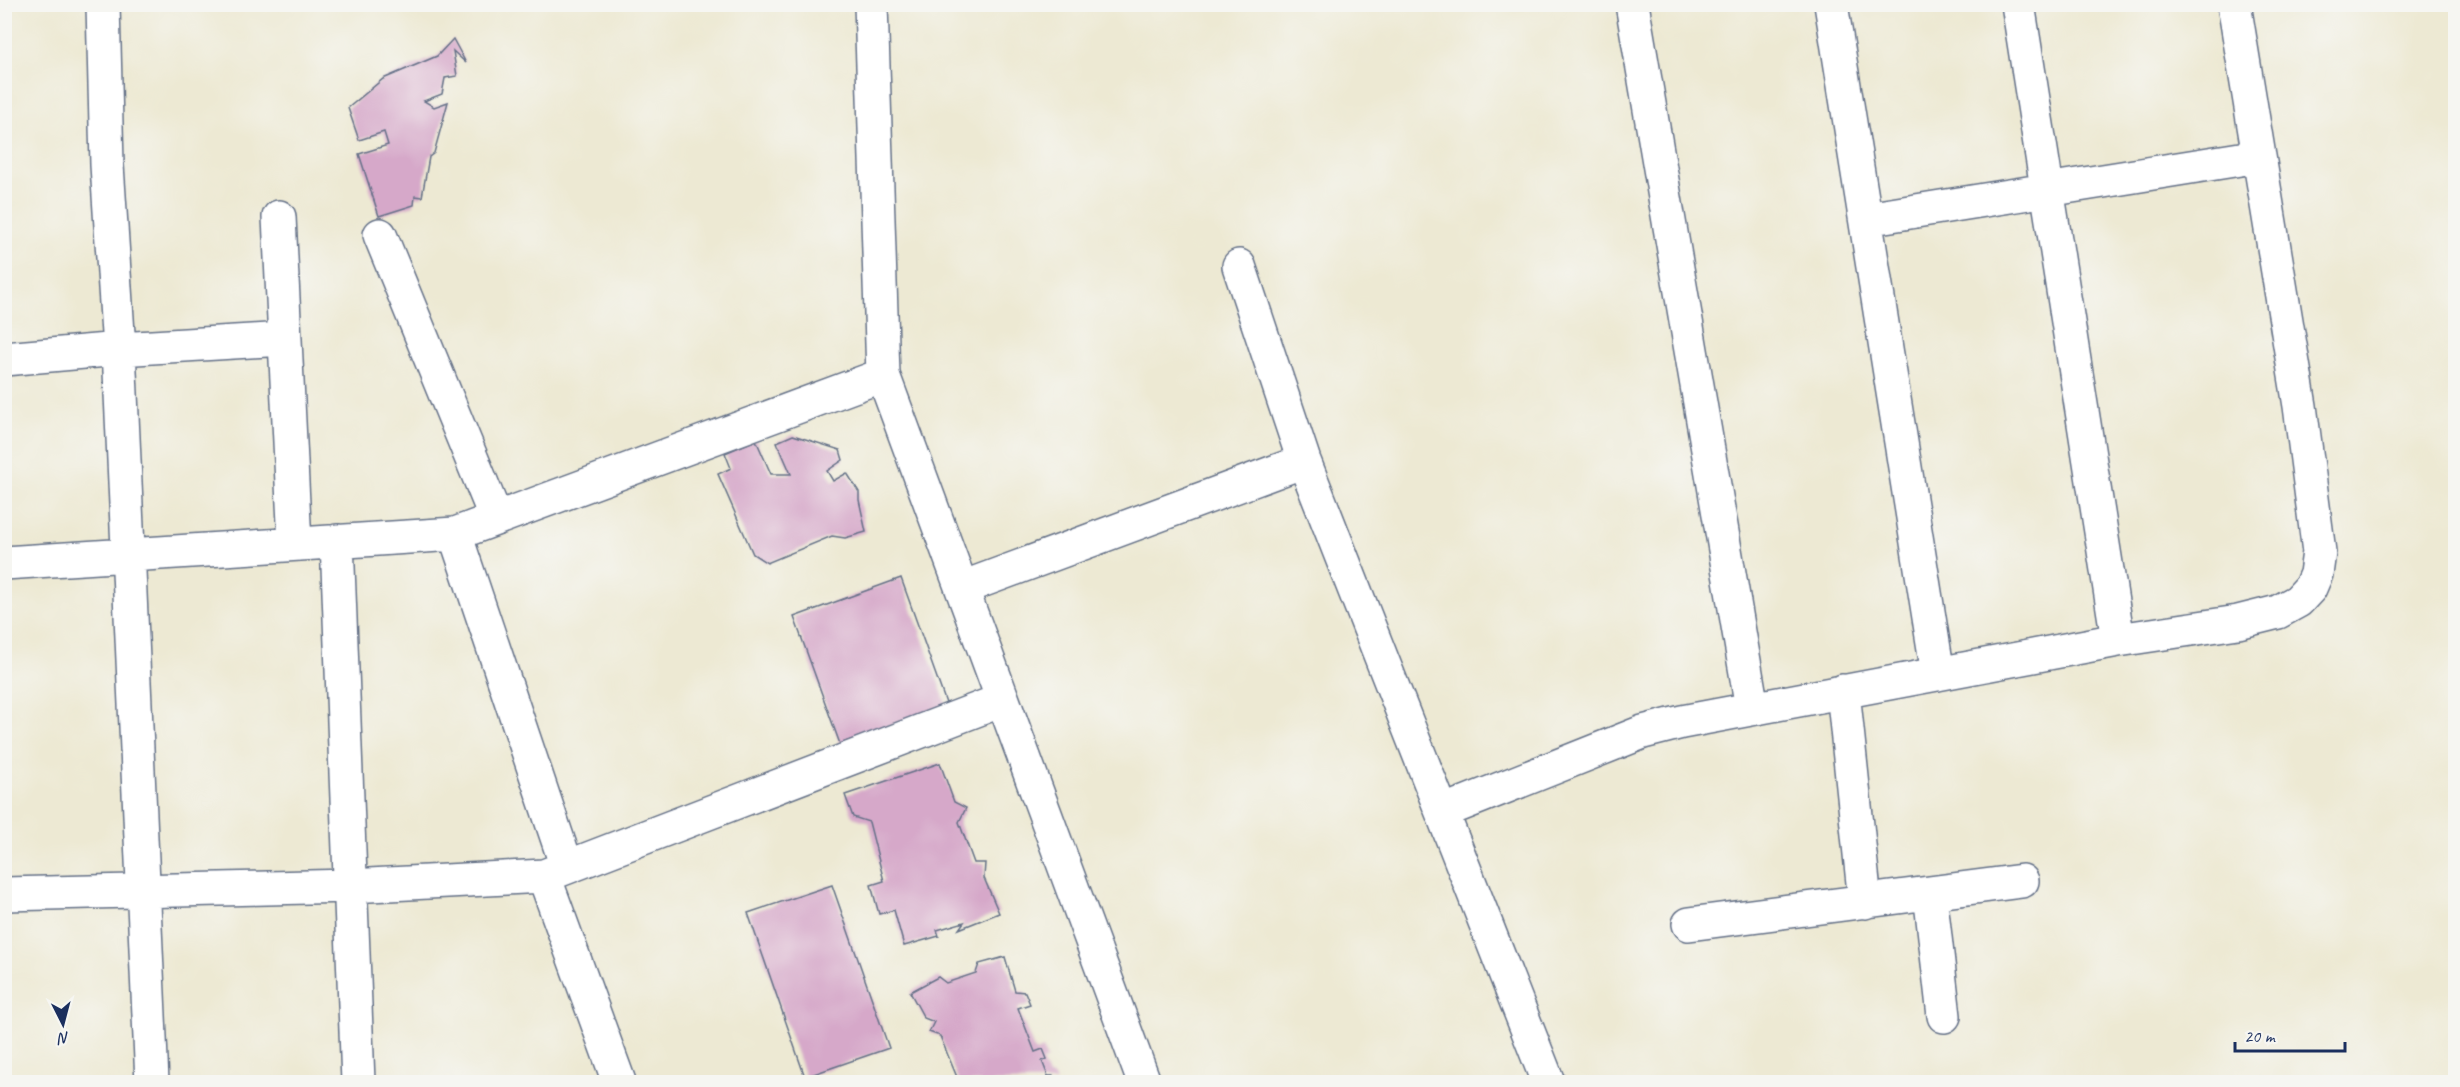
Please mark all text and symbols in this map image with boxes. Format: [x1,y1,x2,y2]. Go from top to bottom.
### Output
north arrow [33,994,93,1054]
scale bar [2235,1015,2344,1053]
text: 20 m [2244,1025,2277,1047]
text: N [55,1027,70,1049]

